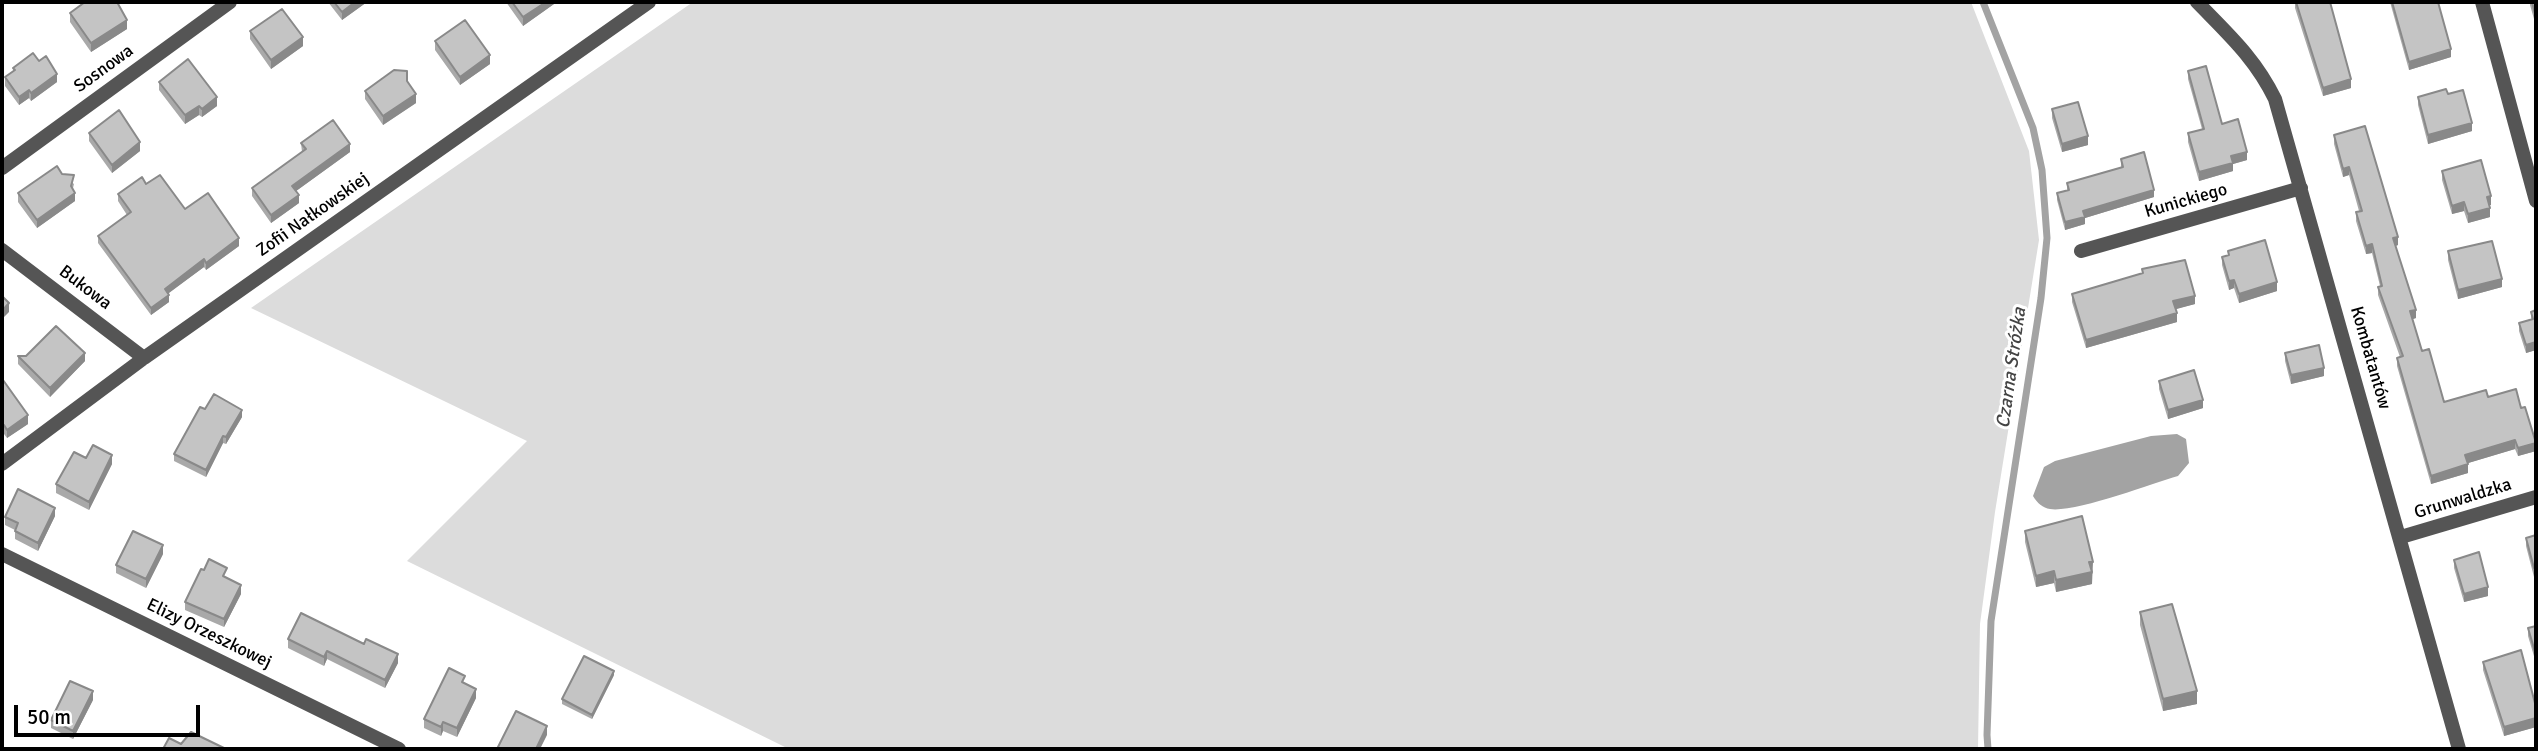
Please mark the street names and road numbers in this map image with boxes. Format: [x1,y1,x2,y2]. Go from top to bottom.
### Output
street label: Sosnowa [70,40,138,98]
street label: Zofii Nałkowskiej [253,168,373,262]
street label: Kunickiego [2142,179,2230,223]
street label: Bukowa [54,261,116,315]
street label: Kombatantów [2345,304,2395,412]
street label: Grunwaldzka [2412,474,2514,524]
street label: Elizy Orzeszkowej [143,594,275,674]

